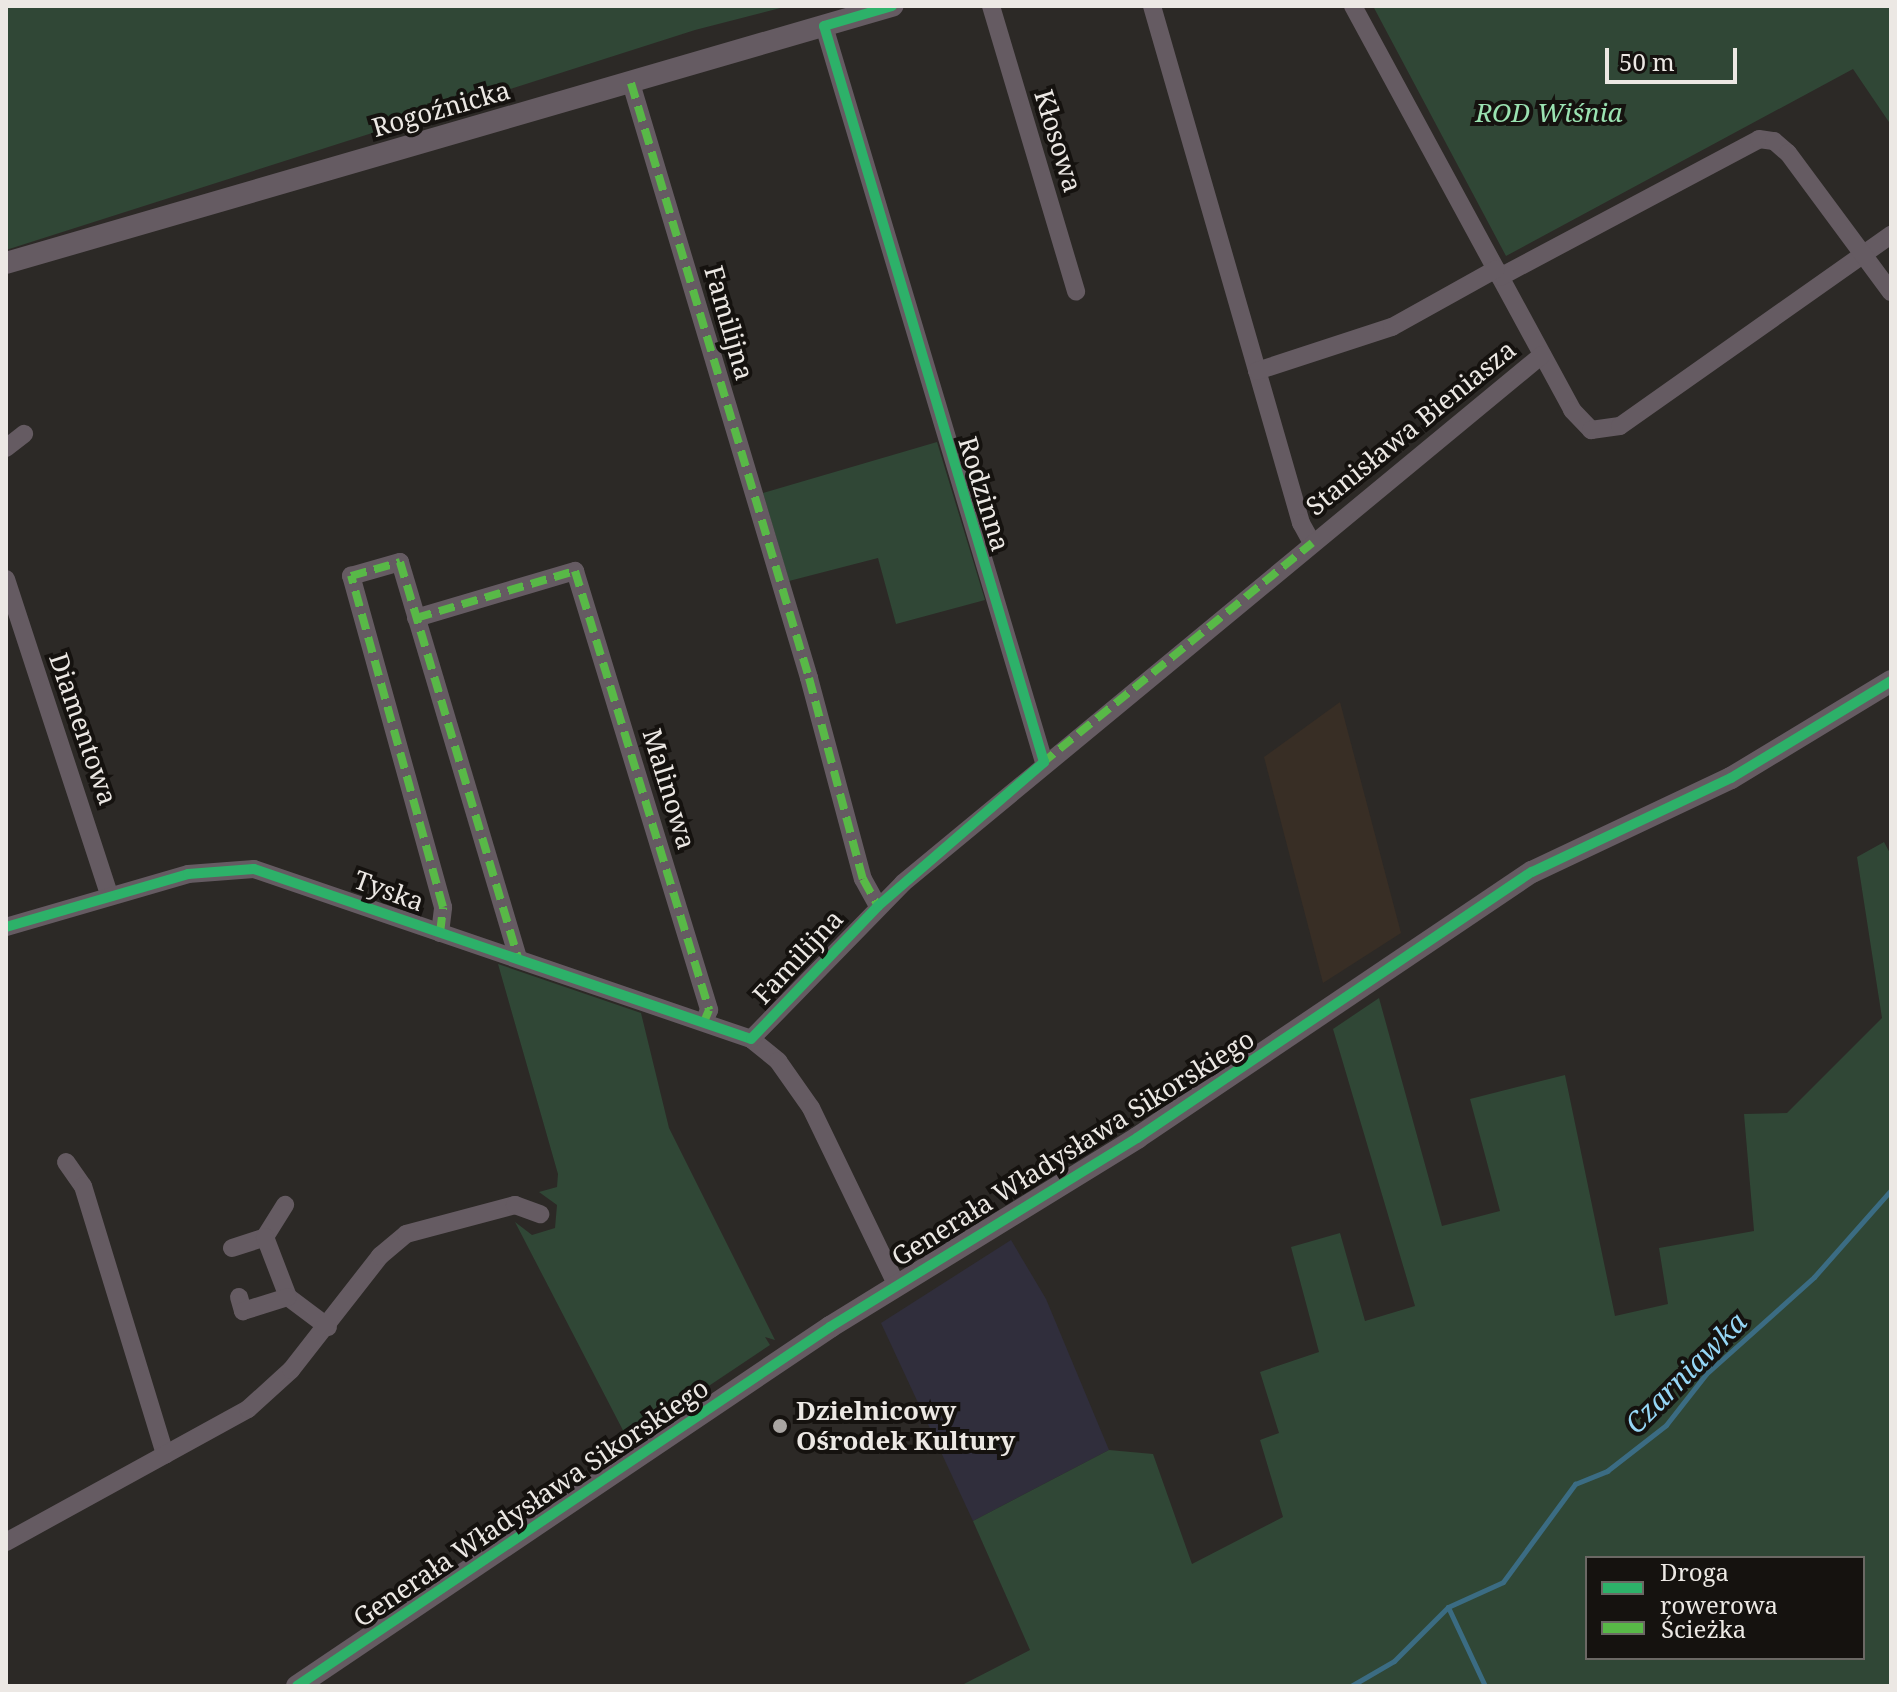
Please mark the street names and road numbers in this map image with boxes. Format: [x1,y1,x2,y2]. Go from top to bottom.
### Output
street label: Rogoźnicka [368,74,514,144]
street label: Kłosowa [1028,86,1088,196]
street label: Familijna [698,262,760,384]
street label: Stanisława Bieniasza [1300,334,1522,522]
street label: Rodzinna [952,433,1016,555]
street label: Diamentowa [42,649,124,809]
street label: Malinowa [636,725,702,853]
street label: Tyska [350,864,428,918]
street label: Familijna [747,903,849,1011]
street label: Generała Władysława Sikorskiego [886,1023,1260,1273]
street label: Generała Władysława Sikorskiego [348,1372,714,1634]

